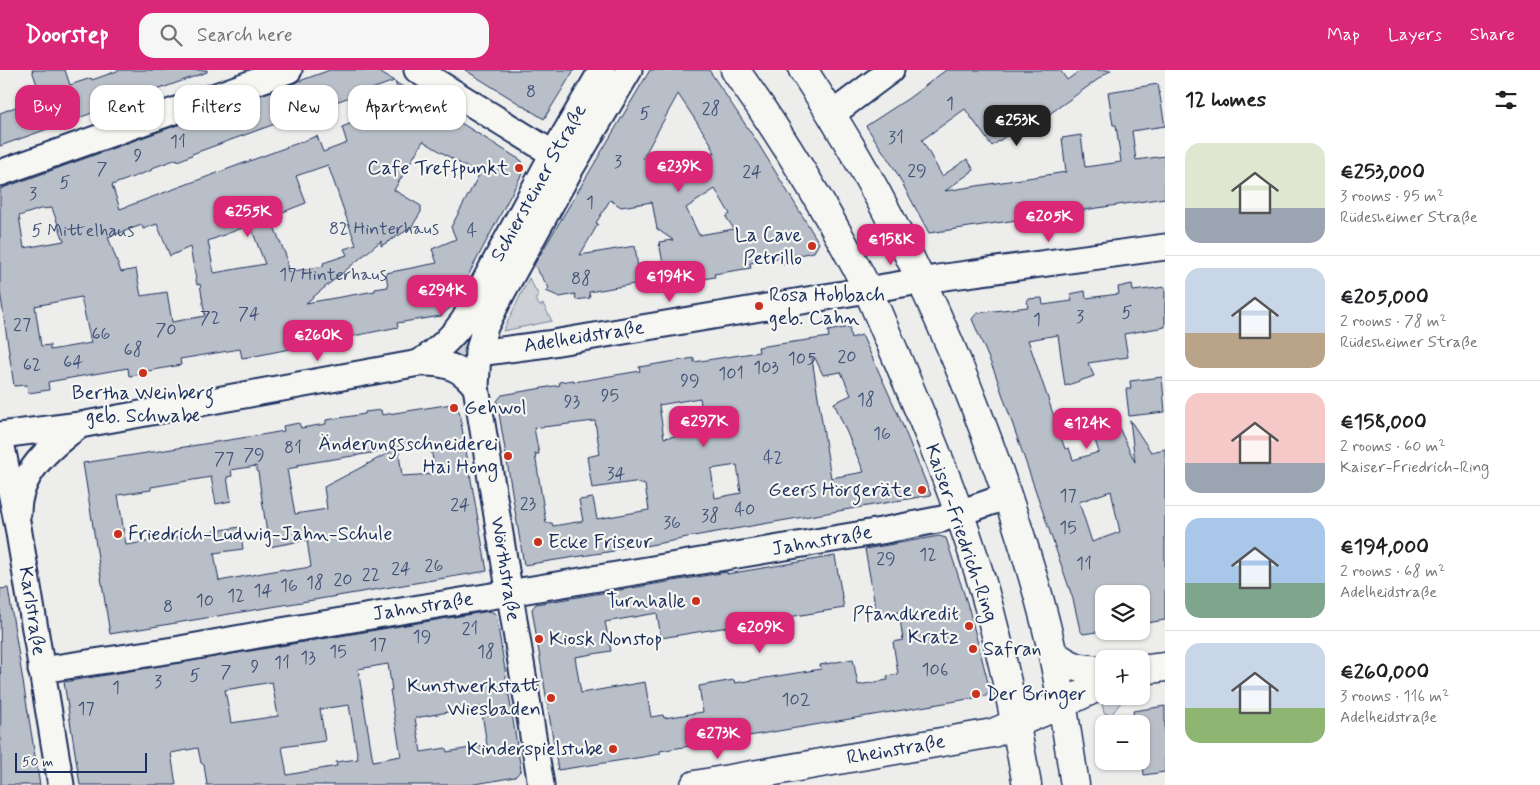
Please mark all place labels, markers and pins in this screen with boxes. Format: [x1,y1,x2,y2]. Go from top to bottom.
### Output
pin: €253K [982,104,1052,147]
pin: €239K [644,150,714,193]
place label: Cafe Treffpunkt [367,155,509,182]
marker: Cafe Treffpunkt [513,162,525,174]
pin: €255K [213,196,283,238]
pin: €205K [1014,200,1084,243]
place label: La Cave Petrillo [735,222,802,272]
pin: €158K [856,224,926,266]
marker: La Cave Petrillo [806,240,818,252]
pin: €194K [635,260,705,303]
pin: €294K [407,274,477,317]
place label: Rosa Hobbach geb. Cahn [769,282,885,332]
marker: Rosa Hobbach geb. Cahn [753,300,765,312]
pin: €260K [283,320,353,362]
marker: Bertha Weinberg geb. Schwabe [137,367,149,379]
place label: Bertha Weinberg geb. Schwabe [72,380,214,430]
place label: Gehwol [464,395,526,422]
marker: Gehwol [448,402,460,414]
pin: €297K [669,406,739,448]
pin: €124K [1052,408,1122,450]
place label: Änderungsschneiderei Hai Hong [318,431,498,482]
marker: Änderungsschneiderei Hai Hong [502,450,514,462]
place label: Geers Hörgeräte [768,477,912,506]
marker: Geers Hörgeräte [916,484,928,496]
place label: Friedrich-Ludwig-Jahn-Schule [128,521,392,548]
marker: Friedrich-Ludwig-Jahn-Schule [112,528,124,540]
place label: Ecke Friseur [548,529,653,556]
marker: Ecke Friseur [532,536,544,548]
place label: Turnhalle [606,588,686,615]
marker: Turnhalle [690,595,702,607]
place label: Pfandkredit Kratz [853,601,959,651]
pin: €209K [725,612,795,654]
marker: Pfandkredit Kratz [963,620,975,632]
place label: Kiosk Nonstop [549,626,662,653]
marker: Kiosk Nonstop [533,633,545,645]
place label: Safran [983,636,1042,663]
marker: Safran [967,643,979,655]
place label: Kunstwerkstatt Wiesbaden [407,673,541,723]
place label: Der Bringer [986,681,1086,709]
marker: Der Bringer [970,688,982,700]
marker: Kunstwerkstatt Wiesbaden [545,692,557,704]
pin: €273K [683,718,753,760]
place label: Kinderspielstube [467,736,603,763]
marker: Kinderspielstube [607,743,619,755]

